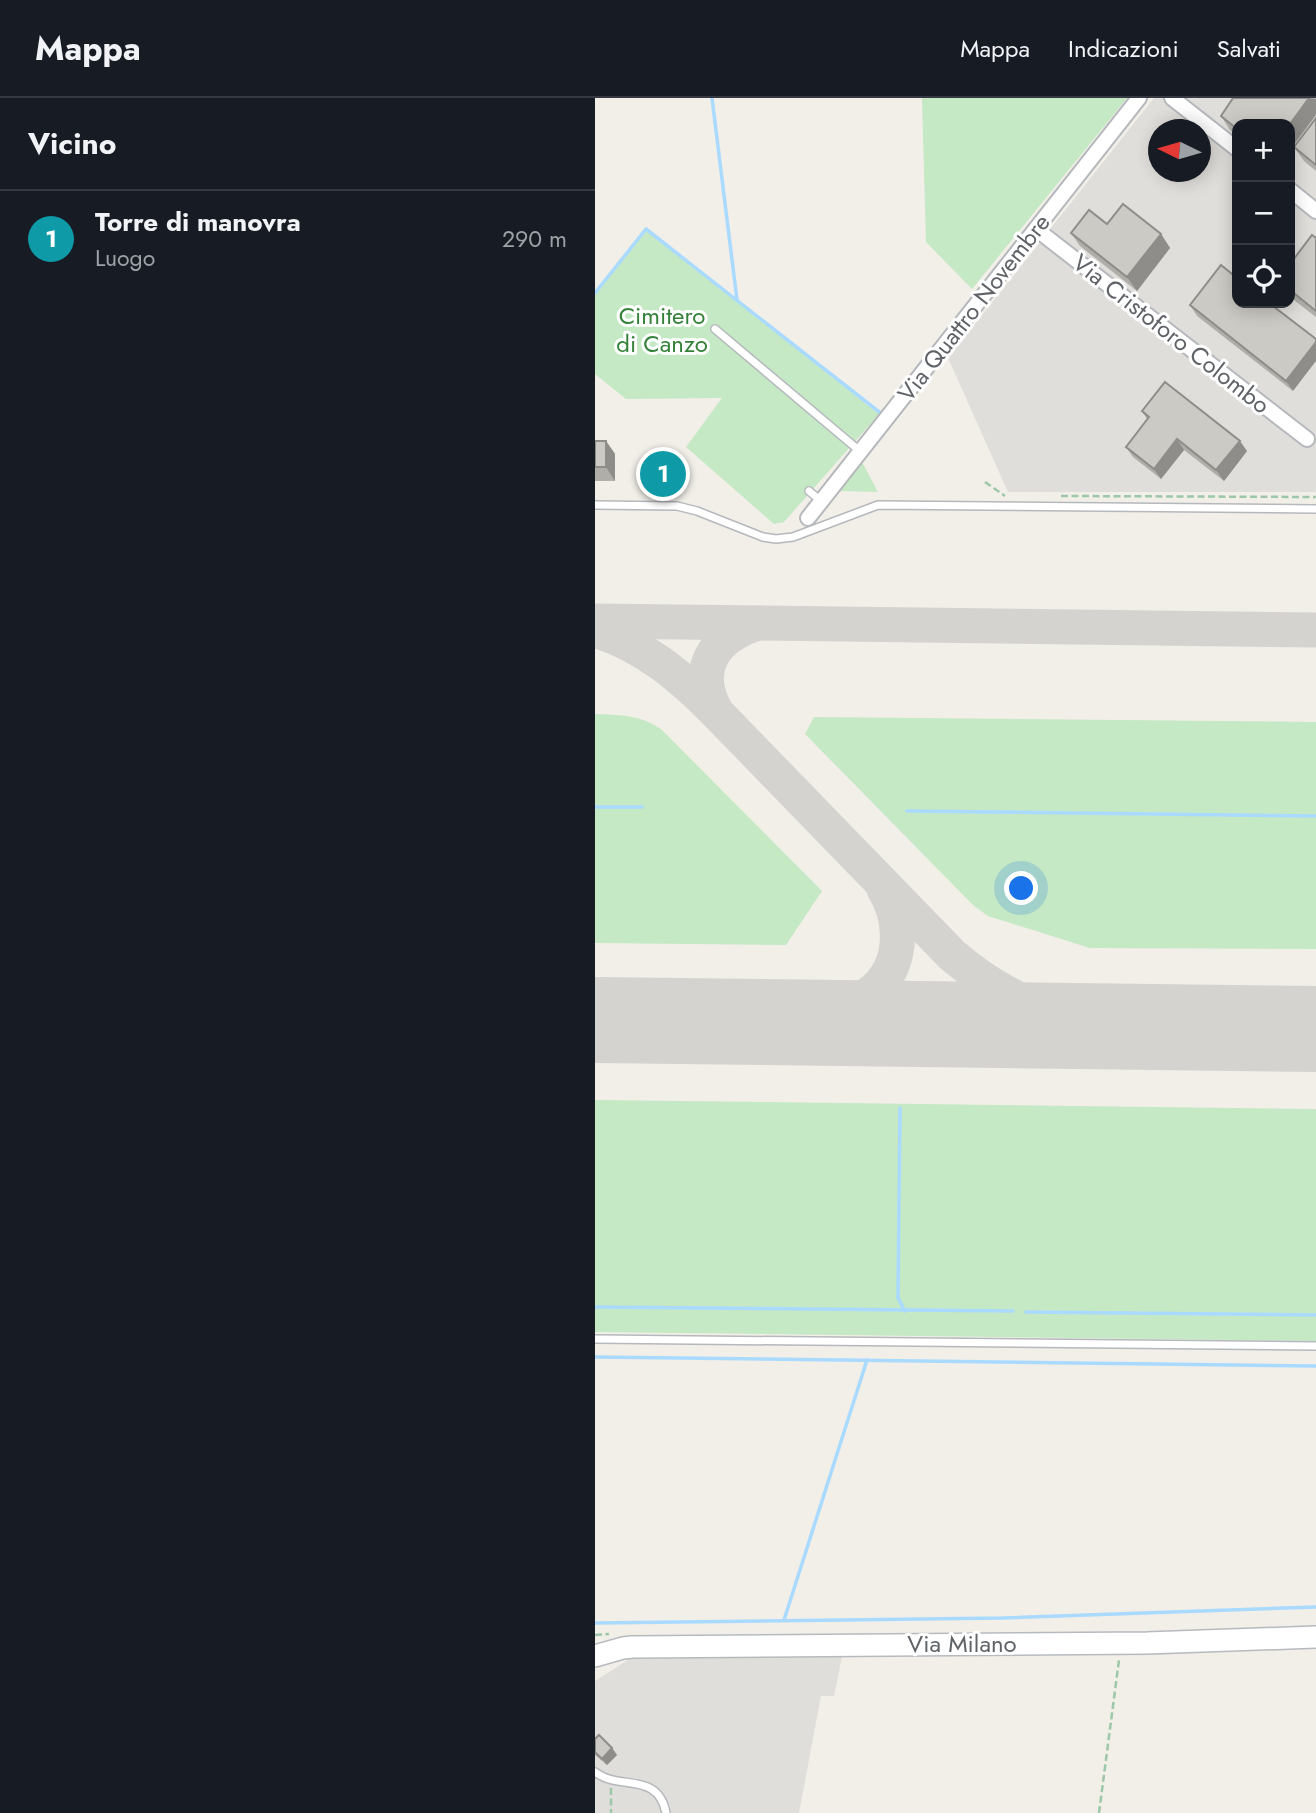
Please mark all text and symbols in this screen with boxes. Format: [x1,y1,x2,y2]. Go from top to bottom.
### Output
text: Mappa [35,25,141,72]
text: Mappa [960,31,1030,66]
text: Indicazioni [1068,31,1179,66]
text: Salvati [1217,31,1281,66]
north arrow [1148,119,1211,182]
map controls [1232,119,1295,308]
button: + [1232,119,1295,182]
text: Vicino [28,122,116,165]
button: − [1232,182,1295,245]
text: Torre di manovra [95,203,301,241]
street label: Via Quattro Novembre [889,206,1058,409]
text: 1 [45,222,57,256]
text: 290 m [502,222,567,256]
text: Luogo [95,241,155,275]
street label: Via Cristoforo Colombo [1065,245,1277,422]
button: locate [1232,245,1295,308]
park label: Cimitero di Canzo [616,298,708,361]
pin: 1 [640,448,686,500]
your location [1004,871,1038,905]
street label: Via Milano [907,1626,1017,1661]

